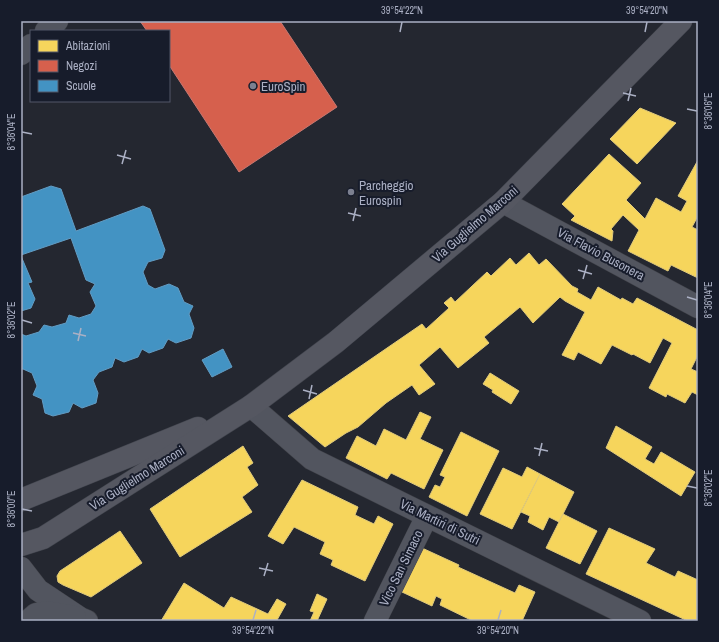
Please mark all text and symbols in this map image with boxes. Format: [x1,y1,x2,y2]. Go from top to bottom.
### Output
text: 39°54'22"N [381,4,423,17]
text: 39°54'20"N [626,4,668,17]
legend [30,30,170,102]
text: Abitazioni [65,38,110,54]
text: Negozi [66,58,97,74]
text: Scuole [66,78,96,94]
place label: EuroSpin [261,78,306,95]
marker: EuroSpin [248,81,258,91]
text: 8°36'06"E [702,93,715,129]
text: 8°36'04"E [5,114,18,150]
place label: Parcheggio Eurospin [359,177,414,209]
street label: Via Guglielmo Marconi [428,182,522,266]
marker: Parcheggio Eurospin [346,187,356,197]
street label: Via Flavio Busonera [554,224,648,284]
text: 8°36'04"E [702,282,715,318]
text: 8°36'02"E [5,302,18,338]
street label: Via Guglielmo Marconi [86,442,188,514]
text: 8°36'02"E [702,470,715,506]
text: 8°36'00"E [5,491,18,527]
street label: Via Martiri di Sutri [397,495,483,549]
street label: Vico San Simaco [375,527,427,609]
text: 39°54'22"N [232,624,274,637]
text: 39°54'20"N [477,624,519,637]

